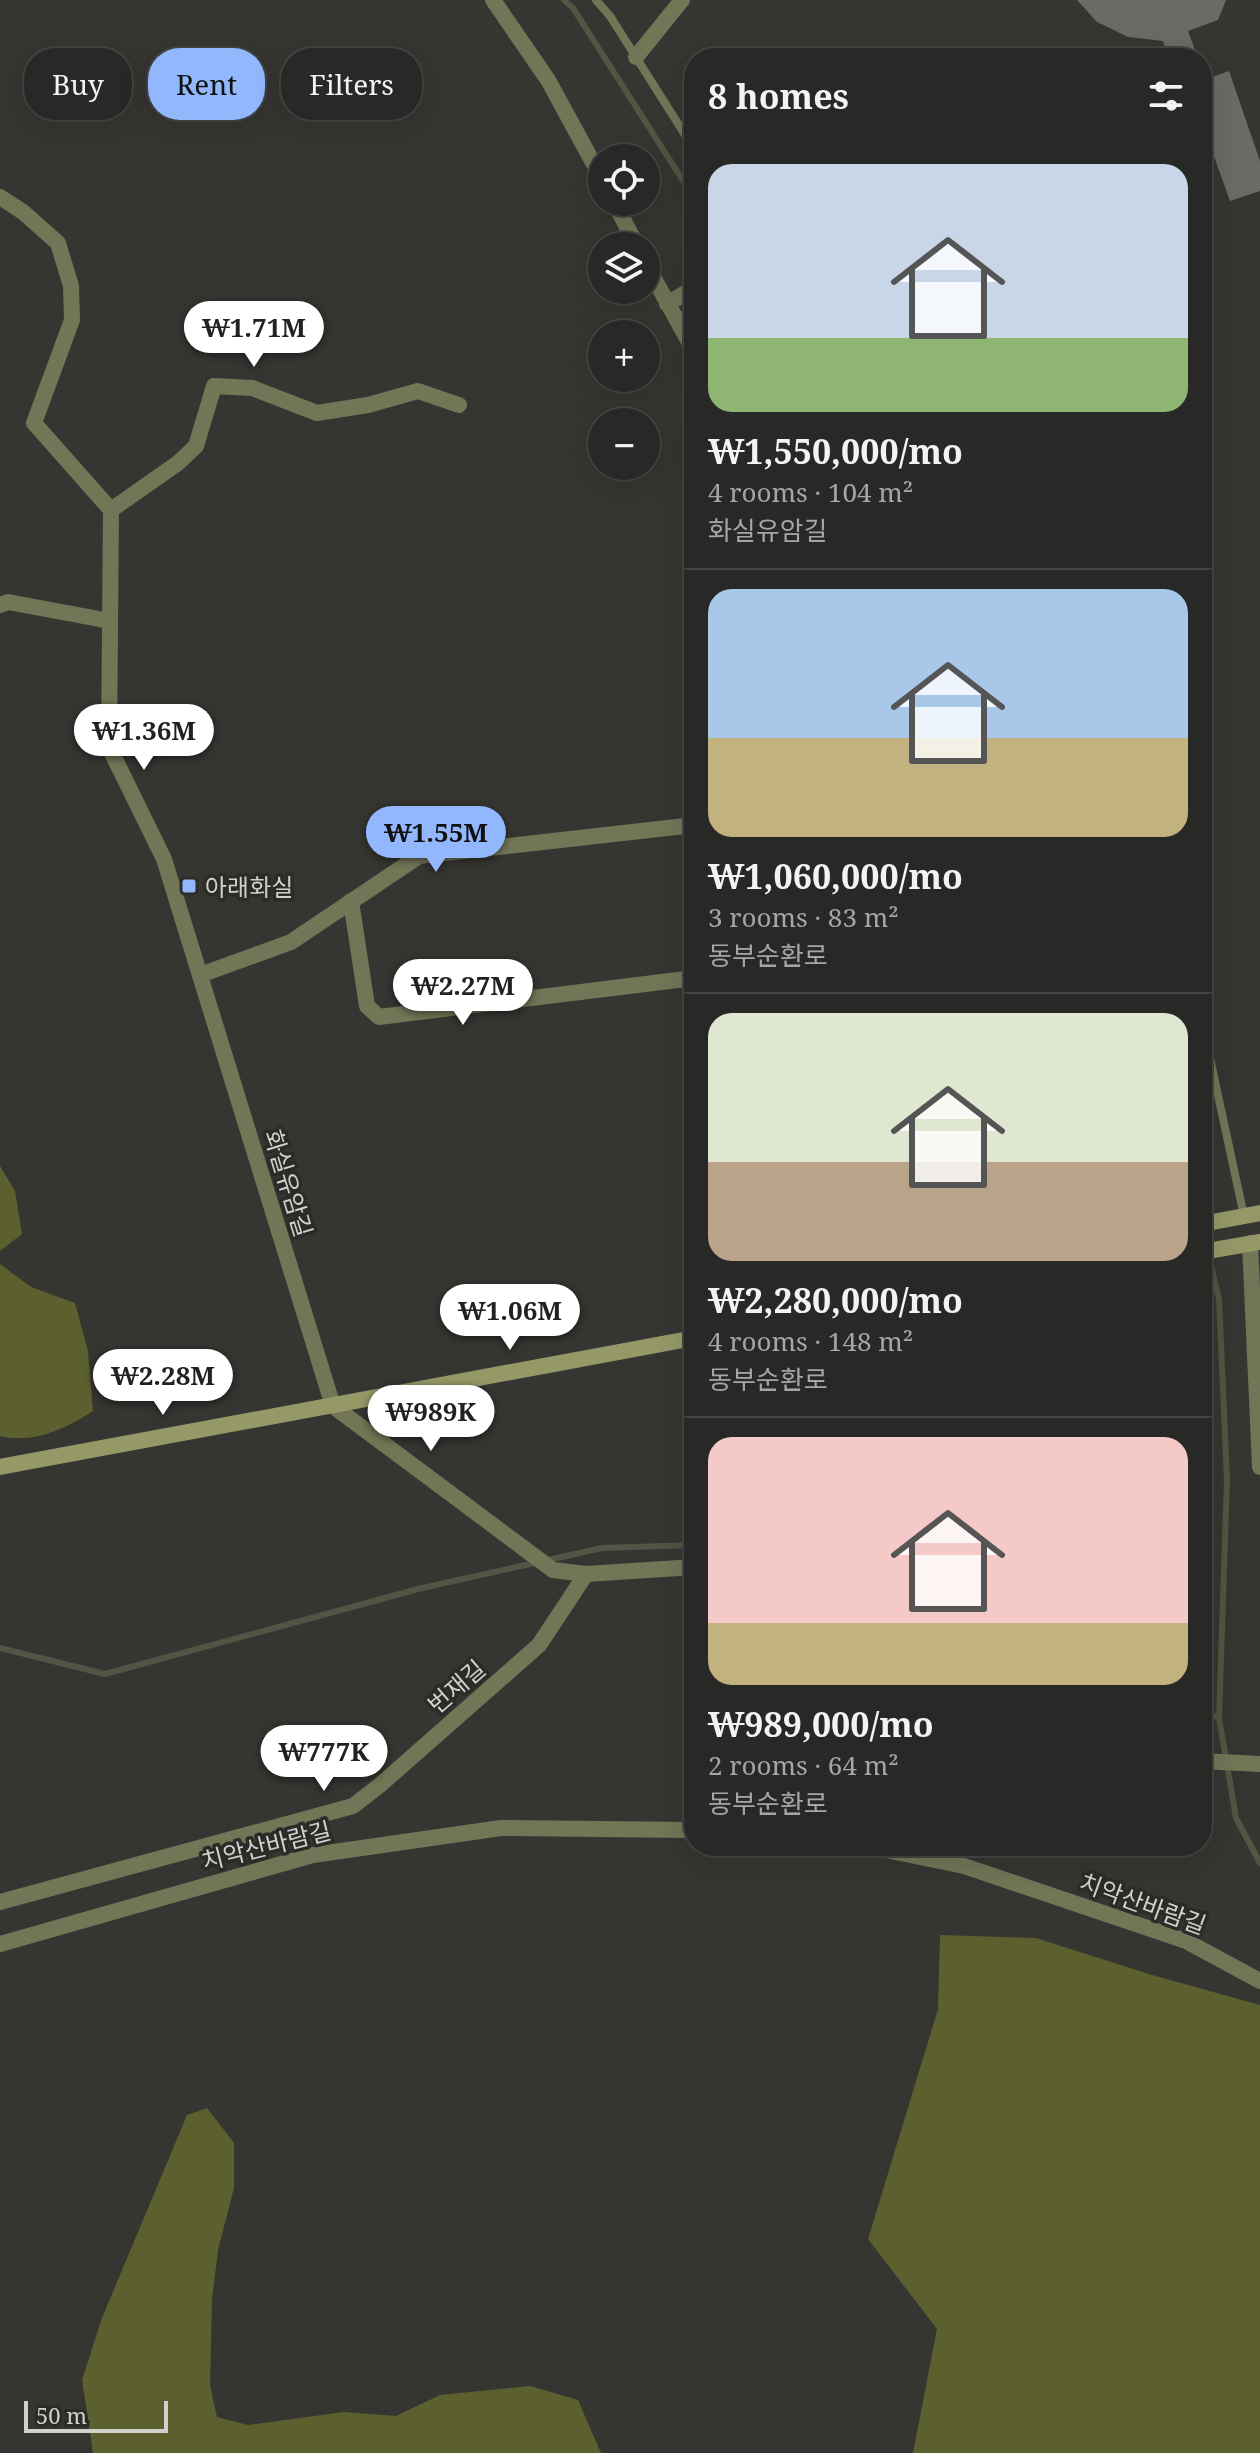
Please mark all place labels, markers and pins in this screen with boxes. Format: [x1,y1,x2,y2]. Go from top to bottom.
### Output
pin: ₩1.71M [189,301,319,369]
pin: ₩1.36M [79,704,209,772]
pin: ₩1.55M [371,806,501,874]
place label: 아래화실 [205,870,293,903]
marker: 아래화실 [180,877,198,895]
pin: ₩2.27M [398,959,528,1027]
pin: ₩1.06M [445,1284,575,1352]
pin: ₩2.28M [98,1349,228,1417]
pin: ₩989K [375,1385,487,1453]
pin: ₩777K [268,1725,380,1793]

